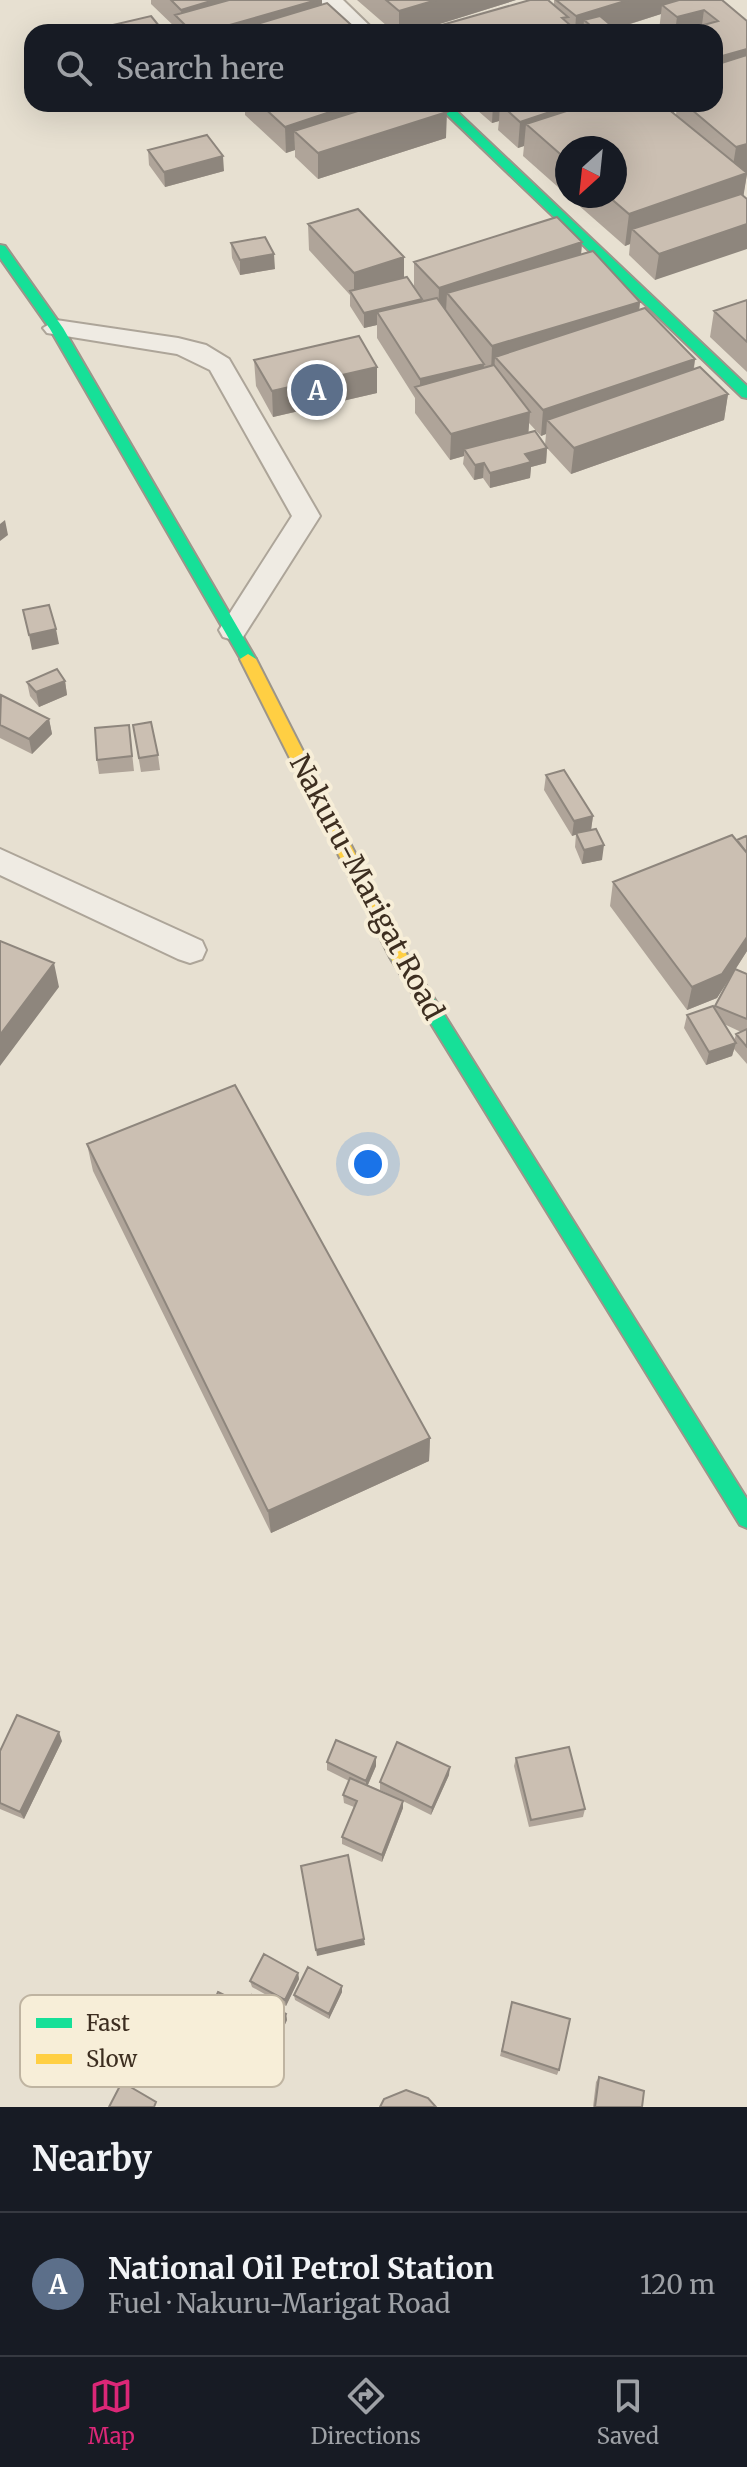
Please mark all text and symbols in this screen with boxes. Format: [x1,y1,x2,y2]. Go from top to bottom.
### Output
search box [24,24,723,112]
icon: search [52,46,96,90]
text: Search here [116,49,284,87]
north arrow [555,136,627,208]
pin: A [291,360,343,420]
street label: Nakuru-Marigat Road [282,748,452,1026]
your location [348,1144,388,1184]
legend [20,1995,284,2087]
text: Fast [86,2009,130,2037]
text: Slow [86,2045,137,2073]
text: Nearby [32,2138,152,2180]
text: National Oil Petrol Station [108,2249,494,2287]
text: A [49,2268,67,2301]
text: 120 m [640,2268,715,2301]
text: Fuel · Nakuru-Marigat Road [108,2287,450,2320]
tab: Map [88,2374,135,2450]
tab: Directions [311,2374,421,2450]
tab: Saved [597,2374,659,2450]

